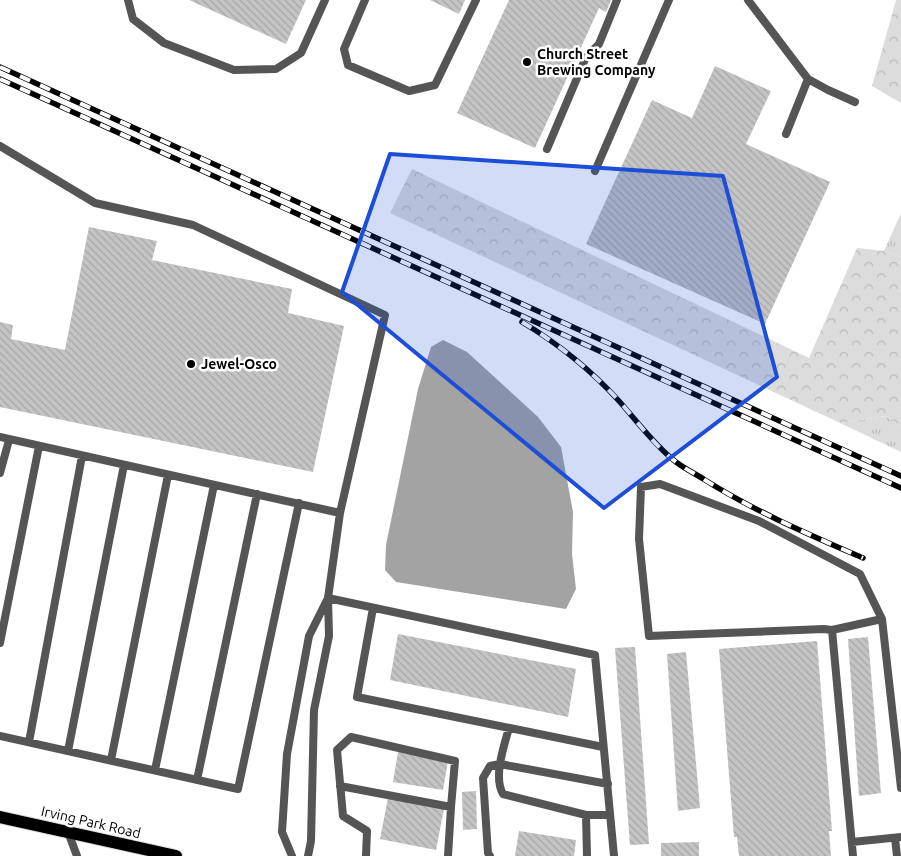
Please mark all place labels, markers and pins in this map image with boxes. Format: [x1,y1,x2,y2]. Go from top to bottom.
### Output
place label: Church Street Brewing Company [537,46,656,78]
marker: Church Street Brewing Company [521,56,533,68]
place label: Jewel-Osco [201,356,277,372]
marker: Jewel-Osco [185,358,197,370]

